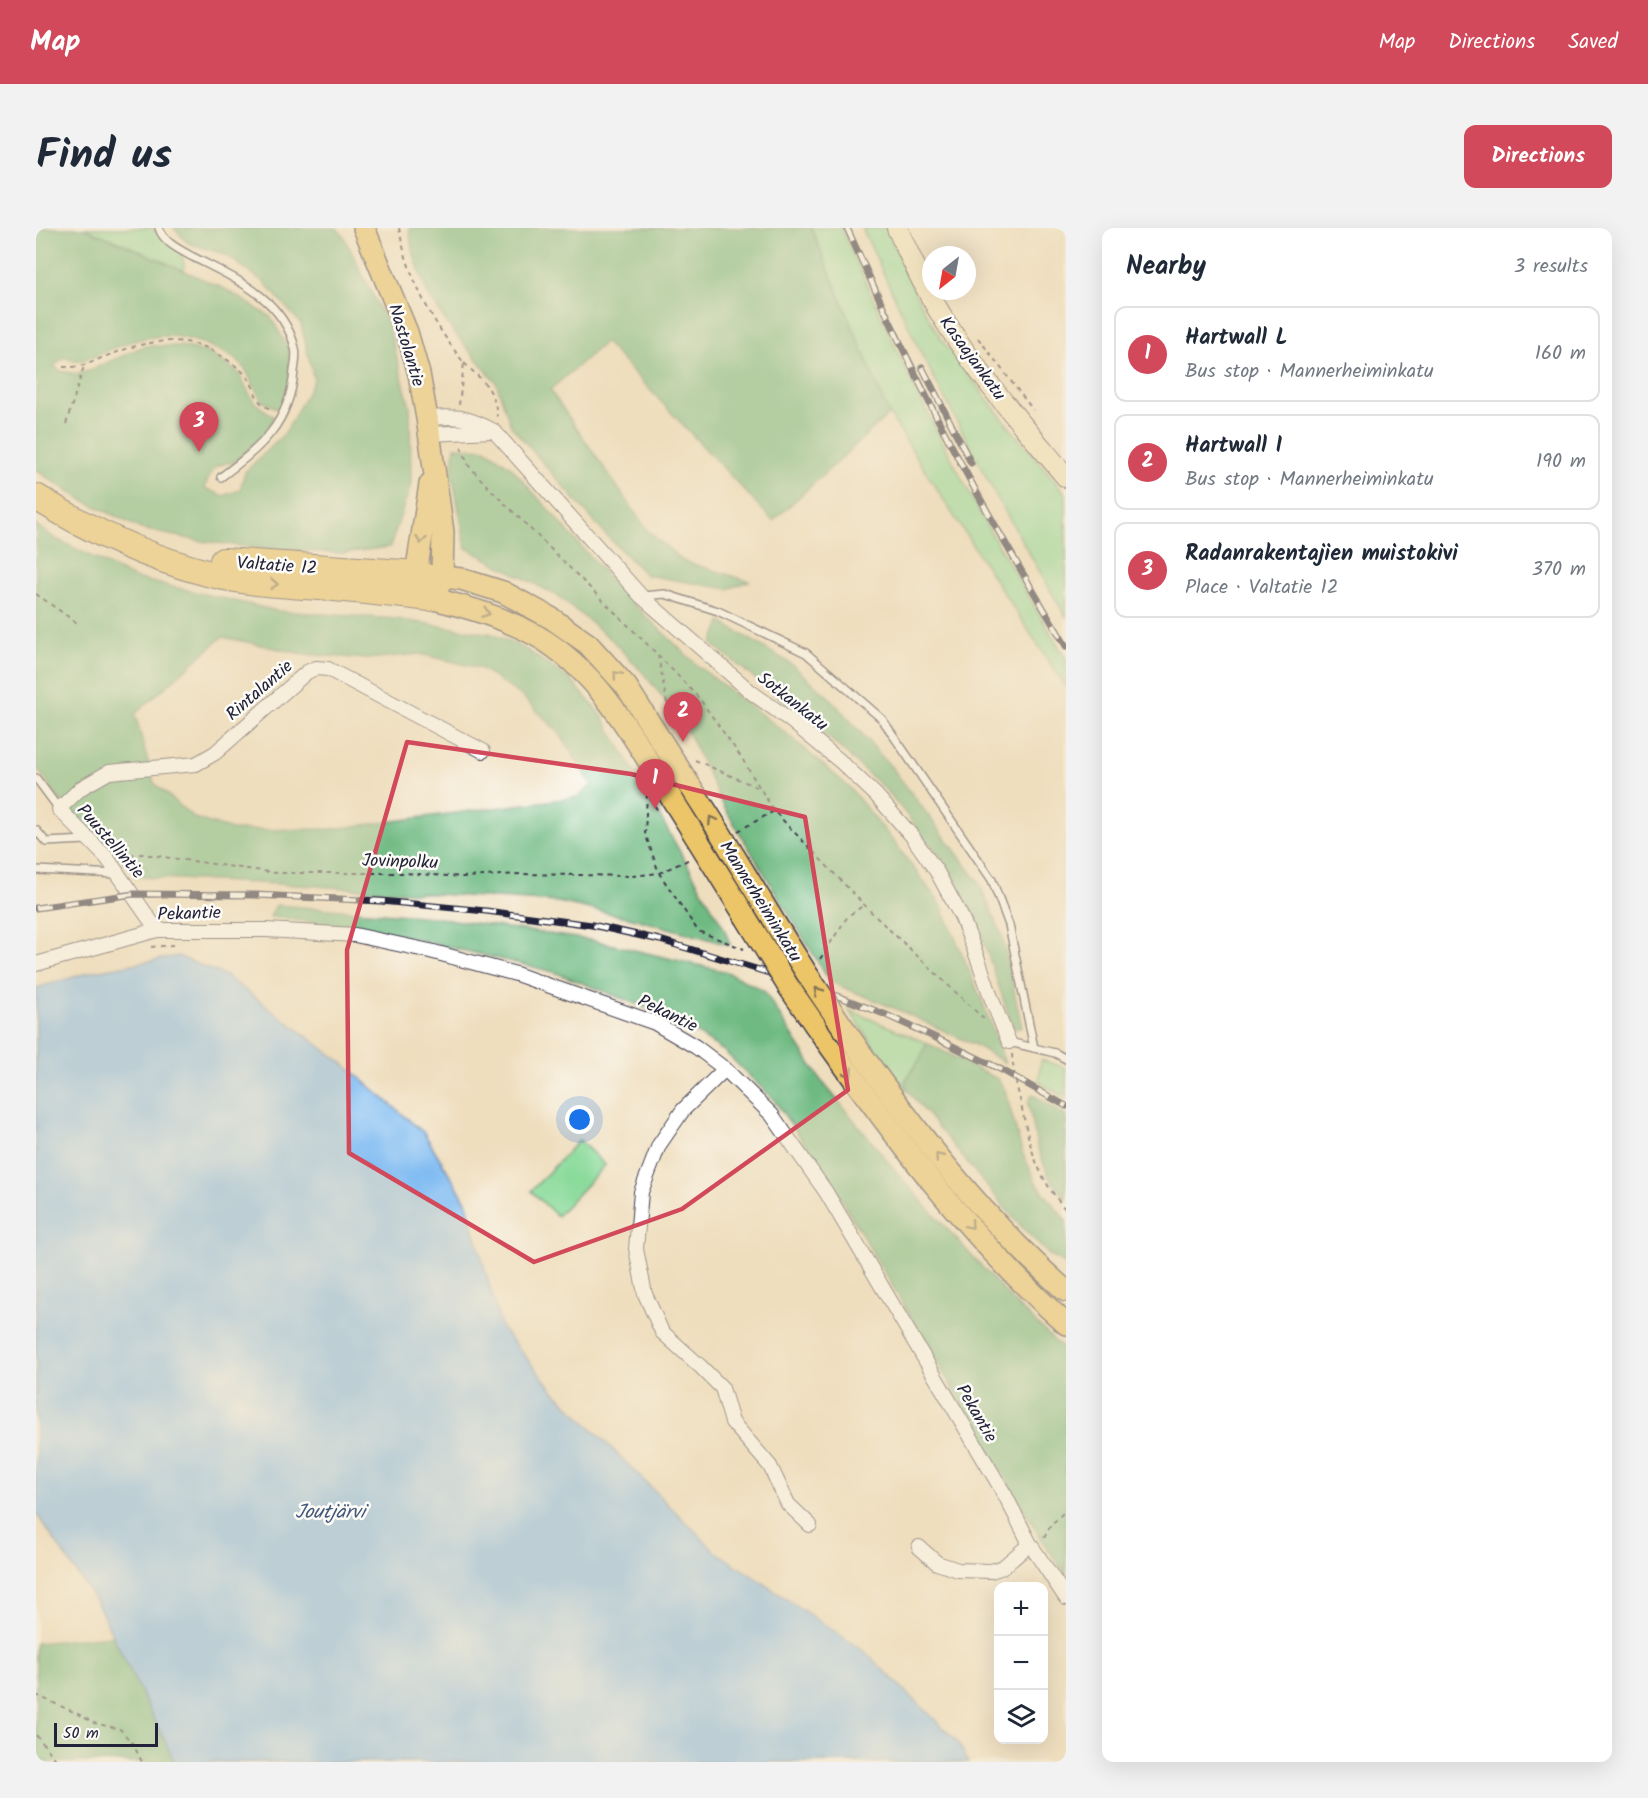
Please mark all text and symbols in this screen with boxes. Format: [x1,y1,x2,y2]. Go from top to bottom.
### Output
text: Map [30,20,81,65]
text: Map [1379,26,1415,59]
text: Directions [1448,26,1535,59]
text: Saved [1568,26,1618,59]
text: Find us [36,123,172,190]
button: Directions [1464,125,1612,188]
north arrow [922,246,976,300]
text: Nearby [1126,246,1206,288]
text: 3 results [1514,251,1588,283]
street label: Nastolantie [379,300,432,390]
street label: Kasaajankatu [931,310,1013,408]
text: Hartwall L [1185,321,1287,356]
text: 1 [1144,338,1151,370]
text: 160 m [1535,338,1586,370]
text: Bus stop · Mannerheiminkatu [1185,356,1434,388]
pin: 3 [180,402,218,452]
text: Hartwall I [1185,429,1282,464]
text: 2 [1142,446,1153,478]
text: 190 m [1536,446,1586,478]
text: Bus stop · Mannerheiminkatu [1185,464,1434,496]
one-way arrow [415,536,427,545]
text: Radanrakentajien muistokivi [1185,537,1458,572]
street label: Valtatie 12 [236,549,318,584]
text: 3 [1142,554,1153,586]
text: 370 m [1531,554,1586,586]
text: Place · Valtatie 12 [1185,572,1338,604]
one-way arrow [270,578,279,591]
one-way arrow [480,606,491,619]
street label: Rintalantie [220,653,300,729]
street label: Sotkankatu [750,665,834,740]
one-way arrow [613,671,624,682]
pin: 2 [664,692,702,742]
pin: 1 [636,760,674,809]
street label: Puustellintie [69,798,151,886]
one-way arrow [707,816,719,826]
street label: Mannerheiminkatu [711,835,809,969]
street label: Jovinpolku [361,847,439,878]
street label: Pekantie [157,899,221,930]
one-way arrow [814,986,825,997]
street label: Pekantie [632,987,702,1041]
one-way arrow [842,1066,853,1077]
your location [565,1105,594,1134]
one-way arrow [935,1153,946,1164]
one-way arrow [962,1219,973,1230]
street label: Pekantie [947,1379,1004,1449]
water label: Joutjärvi [295,1497,369,1529]
map controls [994,1582,1048,1744]
button: + [994,1582,1048,1636]
button: − [994,1636,1048,1690]
button: layers [994,1690,1048,1744]
scale bar [54,1720,158,1748]
text: 50 m [63,1721,99,1746]

